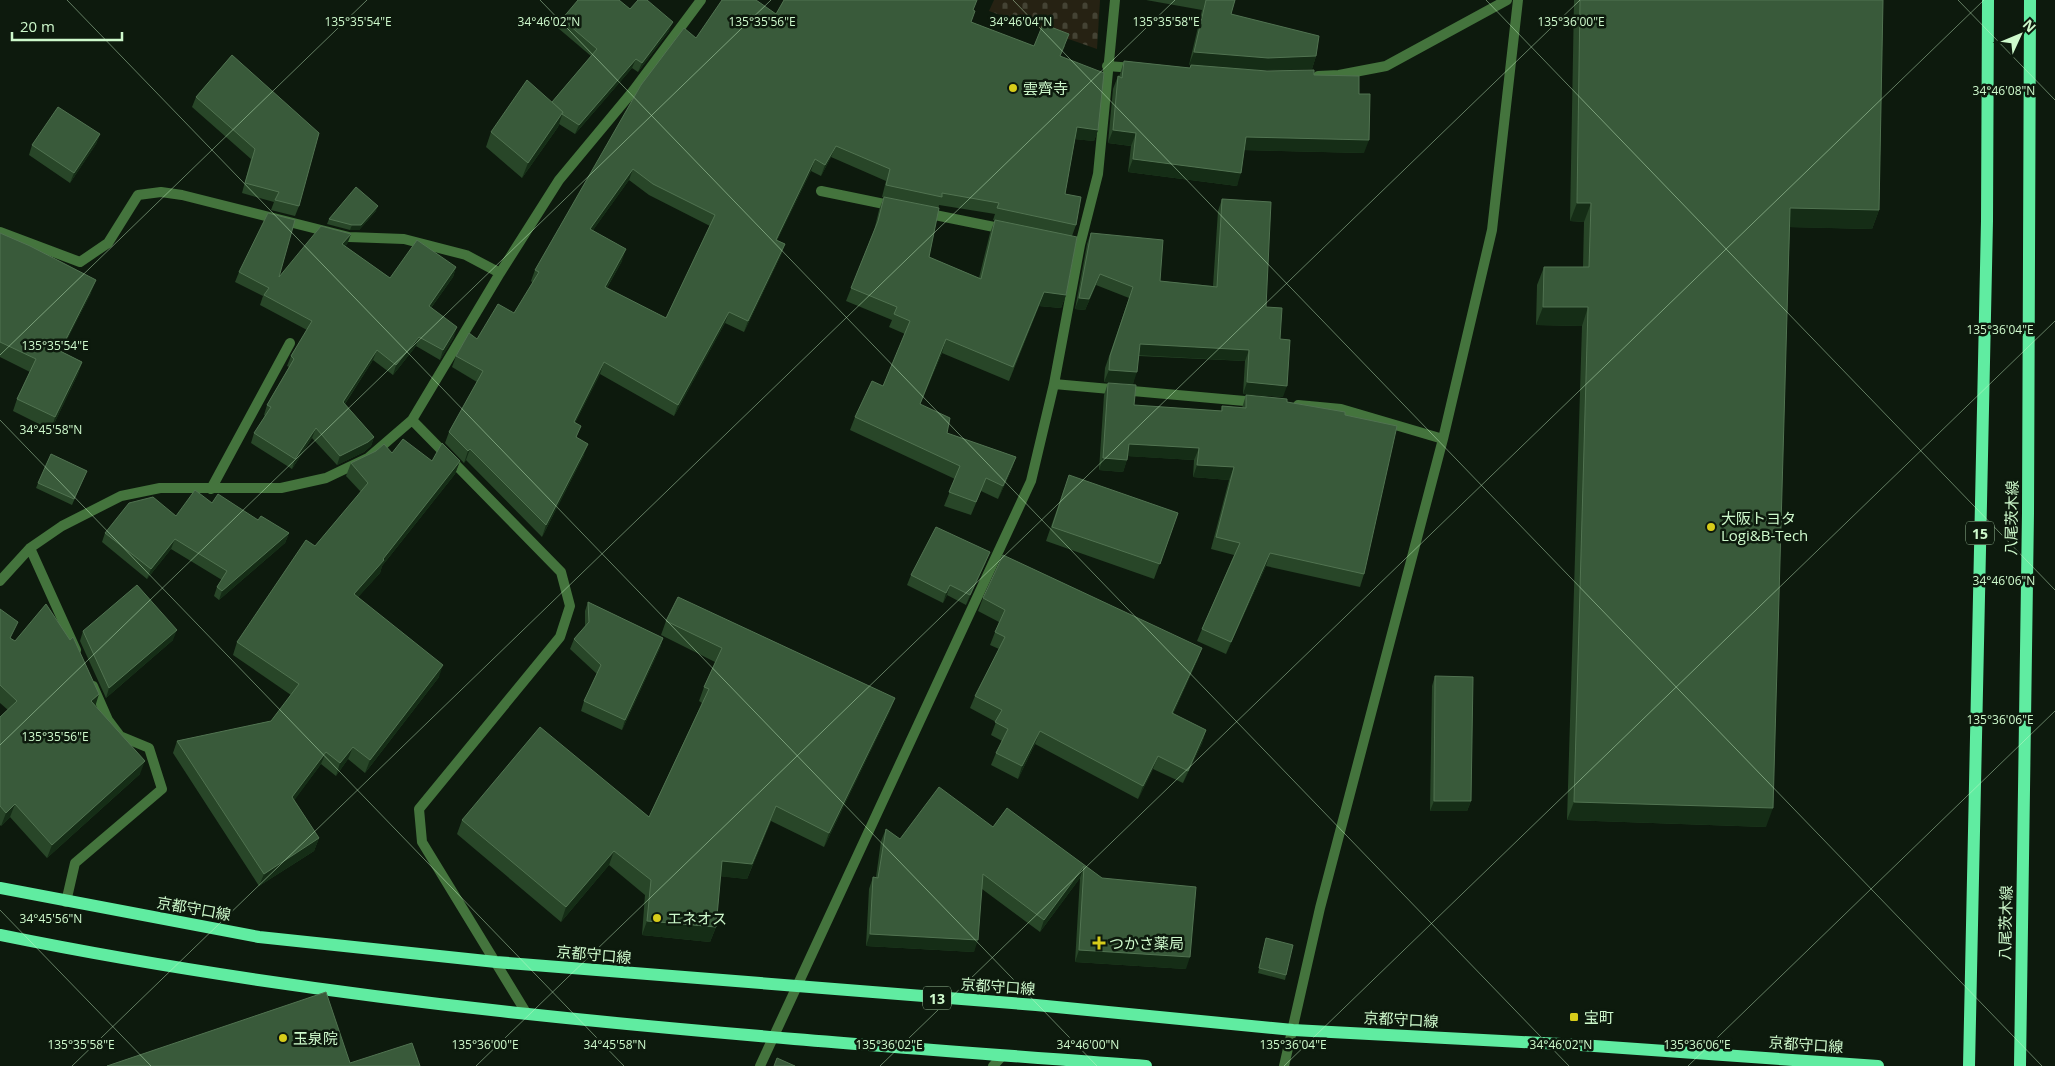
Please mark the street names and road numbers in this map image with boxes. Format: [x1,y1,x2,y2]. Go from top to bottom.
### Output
street label: 八尾茨木線 [2000,480,2022,556]
road number: 15 [1966,522,1994,544]
street label: 八尾茨木線 [1994,885,2016,961]
street label: 京都守口線 [155,892,233,924]
street label: 京都守口線 [556,941,632,967]
street label: 京都守口線 [960,973,1036,999]
road number: 13 [923,986,951,1010]
street label: 京都守口線 [1363,1007,1439,1031]
street label: 京都守口線 [1768,1031,1844,1057]

